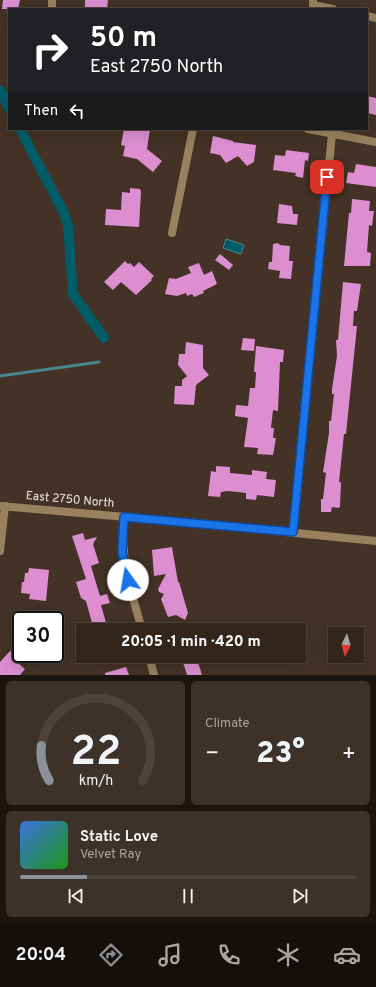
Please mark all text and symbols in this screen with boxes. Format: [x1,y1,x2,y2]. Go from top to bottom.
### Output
text: 50 m [90,21,157,57]
icon: right [24,24,76,76]
text: East 2750 North [90,56,223,79]
icon: left [66,100,88,122]
text: Then [24,102,58,121]
pin [310,160,344,194]
icon: arrive [316,166,338,188]
street label: East 2750 North [25,488,115,512]
position arrow [107,559,149,601]
speed limit sign: 30 [12,611,64,663]
north arrow [328,627,364,663]
map controls [328,627,364,663]
text: 20:05 · 1 min · 420 m [121,633,261,652]
text: Climate [205,716,250,732]
text: 22 [70,727,121,780]
text: 23° [256,736,305,773]
text: − [205,741,219,768]
text: + [342,741,356,768]
text: km/h [78,772,113,790]
text: Static Love [80,828,158,847]
text: Velvet Ray [80,847,141,863]
icon: previous [65,885,87,907]
icon: pause [177,885,199,907]
icon: next [289,885,311,907]
icon: directions [97,941,125,969]
icon: music [156,941,184,969]
icon: phone [215,941,243,969]
icon: climate [274,941,302,969]
icon: car [333,941,361,969]
text: 20:04 [15,944,66,967]

